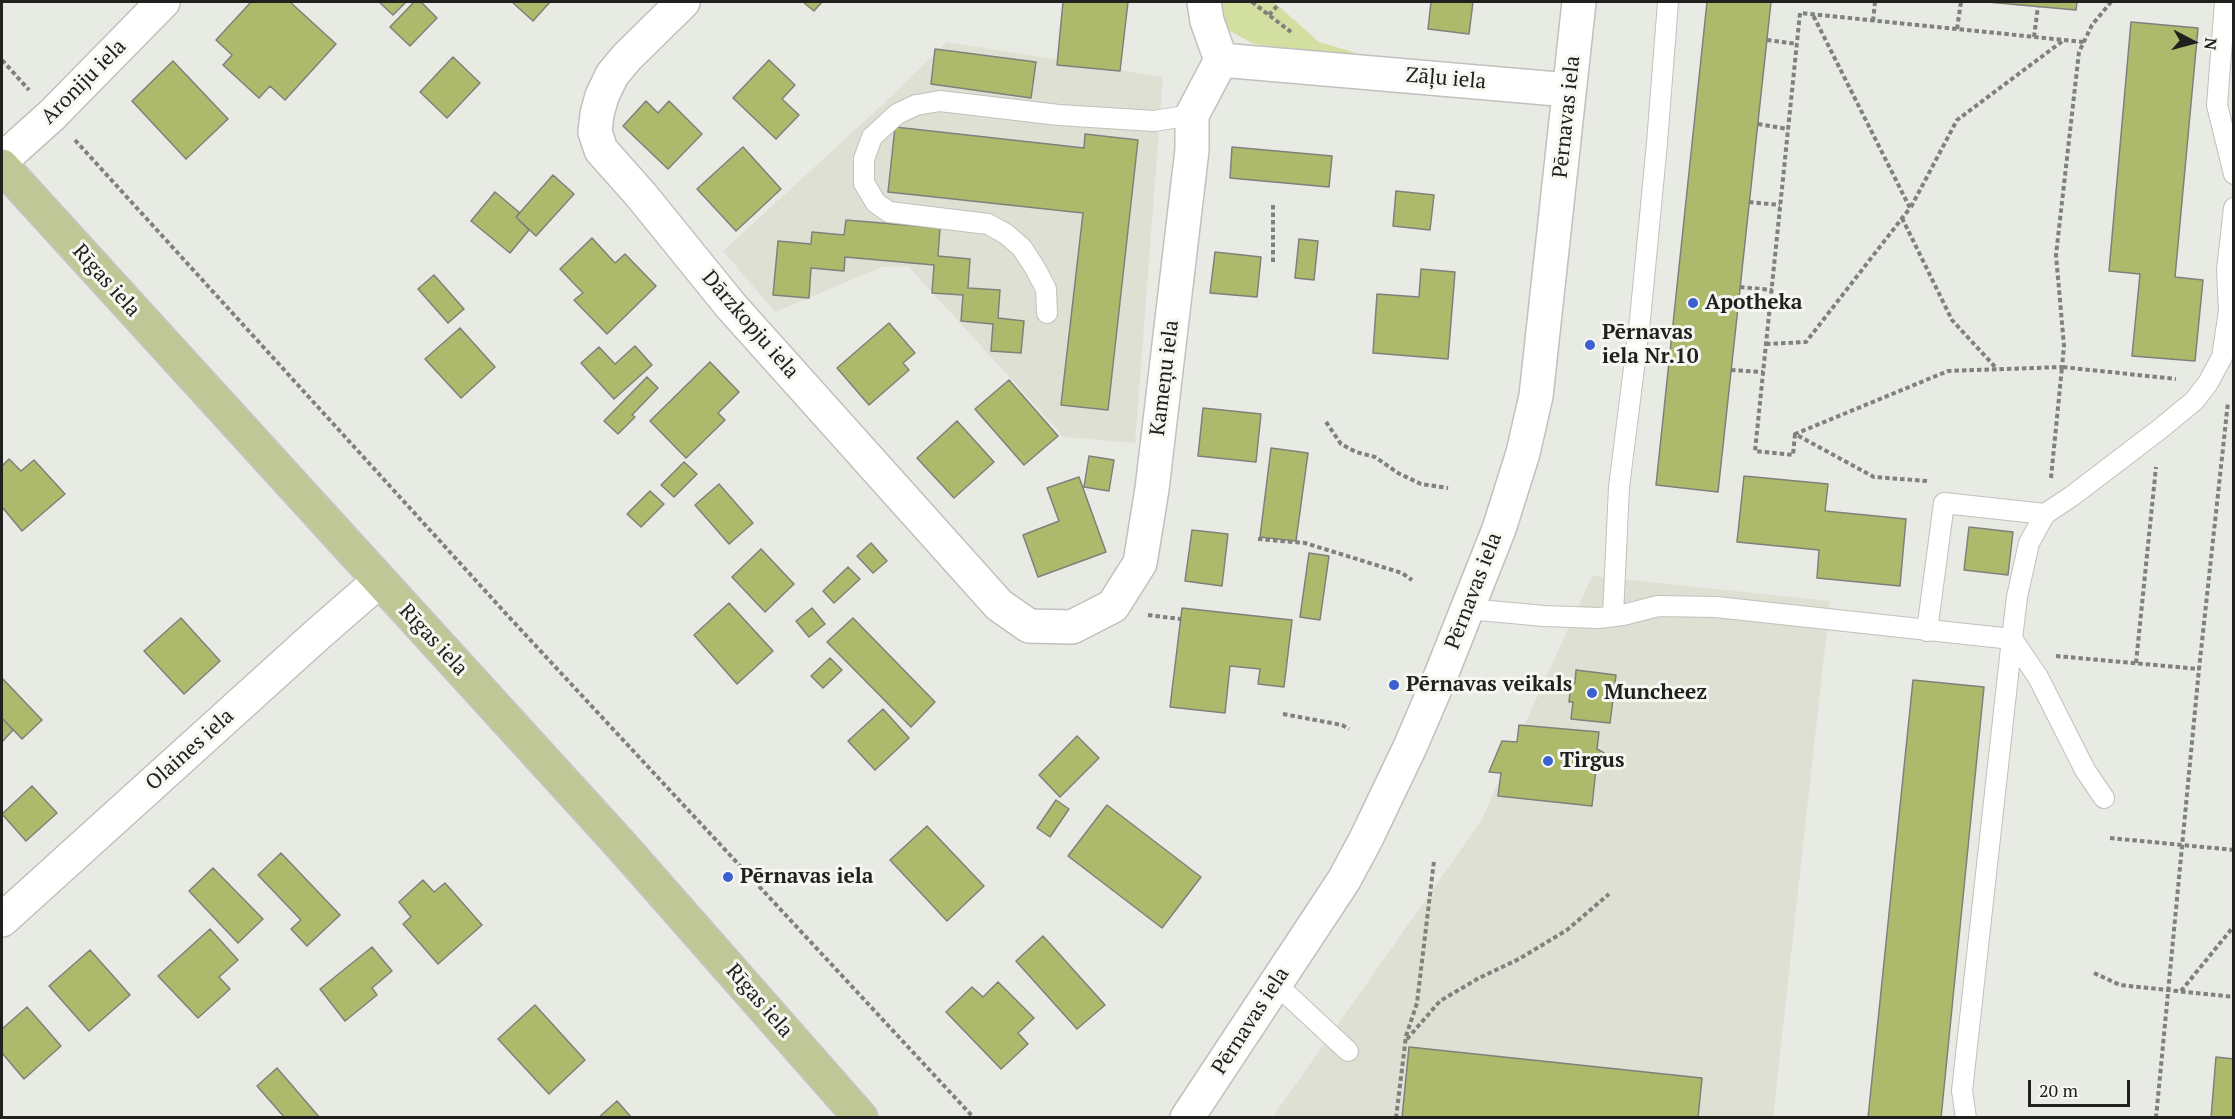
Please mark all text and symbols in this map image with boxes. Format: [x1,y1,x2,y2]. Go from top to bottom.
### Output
north arrow [2163,12,2223,72]
street label: Aroniju iela [36,34,132,130]
text: N [2199,37,2222,51]
street label: Pērnavas iela [1548,55,1586,179]
street label: Zāļu iela [1405,63,1487,95]
street label: Rīgas iela [67,239,145,323]
street label: Dārzkopju iela [696,266,804,384]
place label: Apotheka [1705,290,1802,316]
marker: Apotheka [1686,296,1700,310]
street label: Kameņu iela [1145,319,1185,437]
place label: Pērnavas iela Nr.10 [1602,320,1699,370]
marker: Pērnavas iela Nr.10 [1583,338,1597,352]
street label: Pērnavas iela [1440,529,1508,653]
street label: Rīgas iela [393,599,473,681]
place label: Pērnavas veikals [1406,672,1572,698]
marker: Pērnavas veikals [1387,678,1401,692]
place label: Muncheez [1604,680,1707,706]
marker: Muncheez [1585,686,1599,700]
street label: Olaines iela [141,704,239,796]
place label: Tirgus [1560,748,1624,774]
marker: Tirgus [1541,754,1555,768]
place label: Pērnavas iela [740,864,873,890]
marker: Pērnavas iela [721,870,735,884]
street label: Rīgas iela [720,959,798,1043]
street label: Pērnavas iela [1207,963,1295,1079]
scale bar [2031,1068,2133,1106]
text: 20 m [2039,1078,2078,1102]

